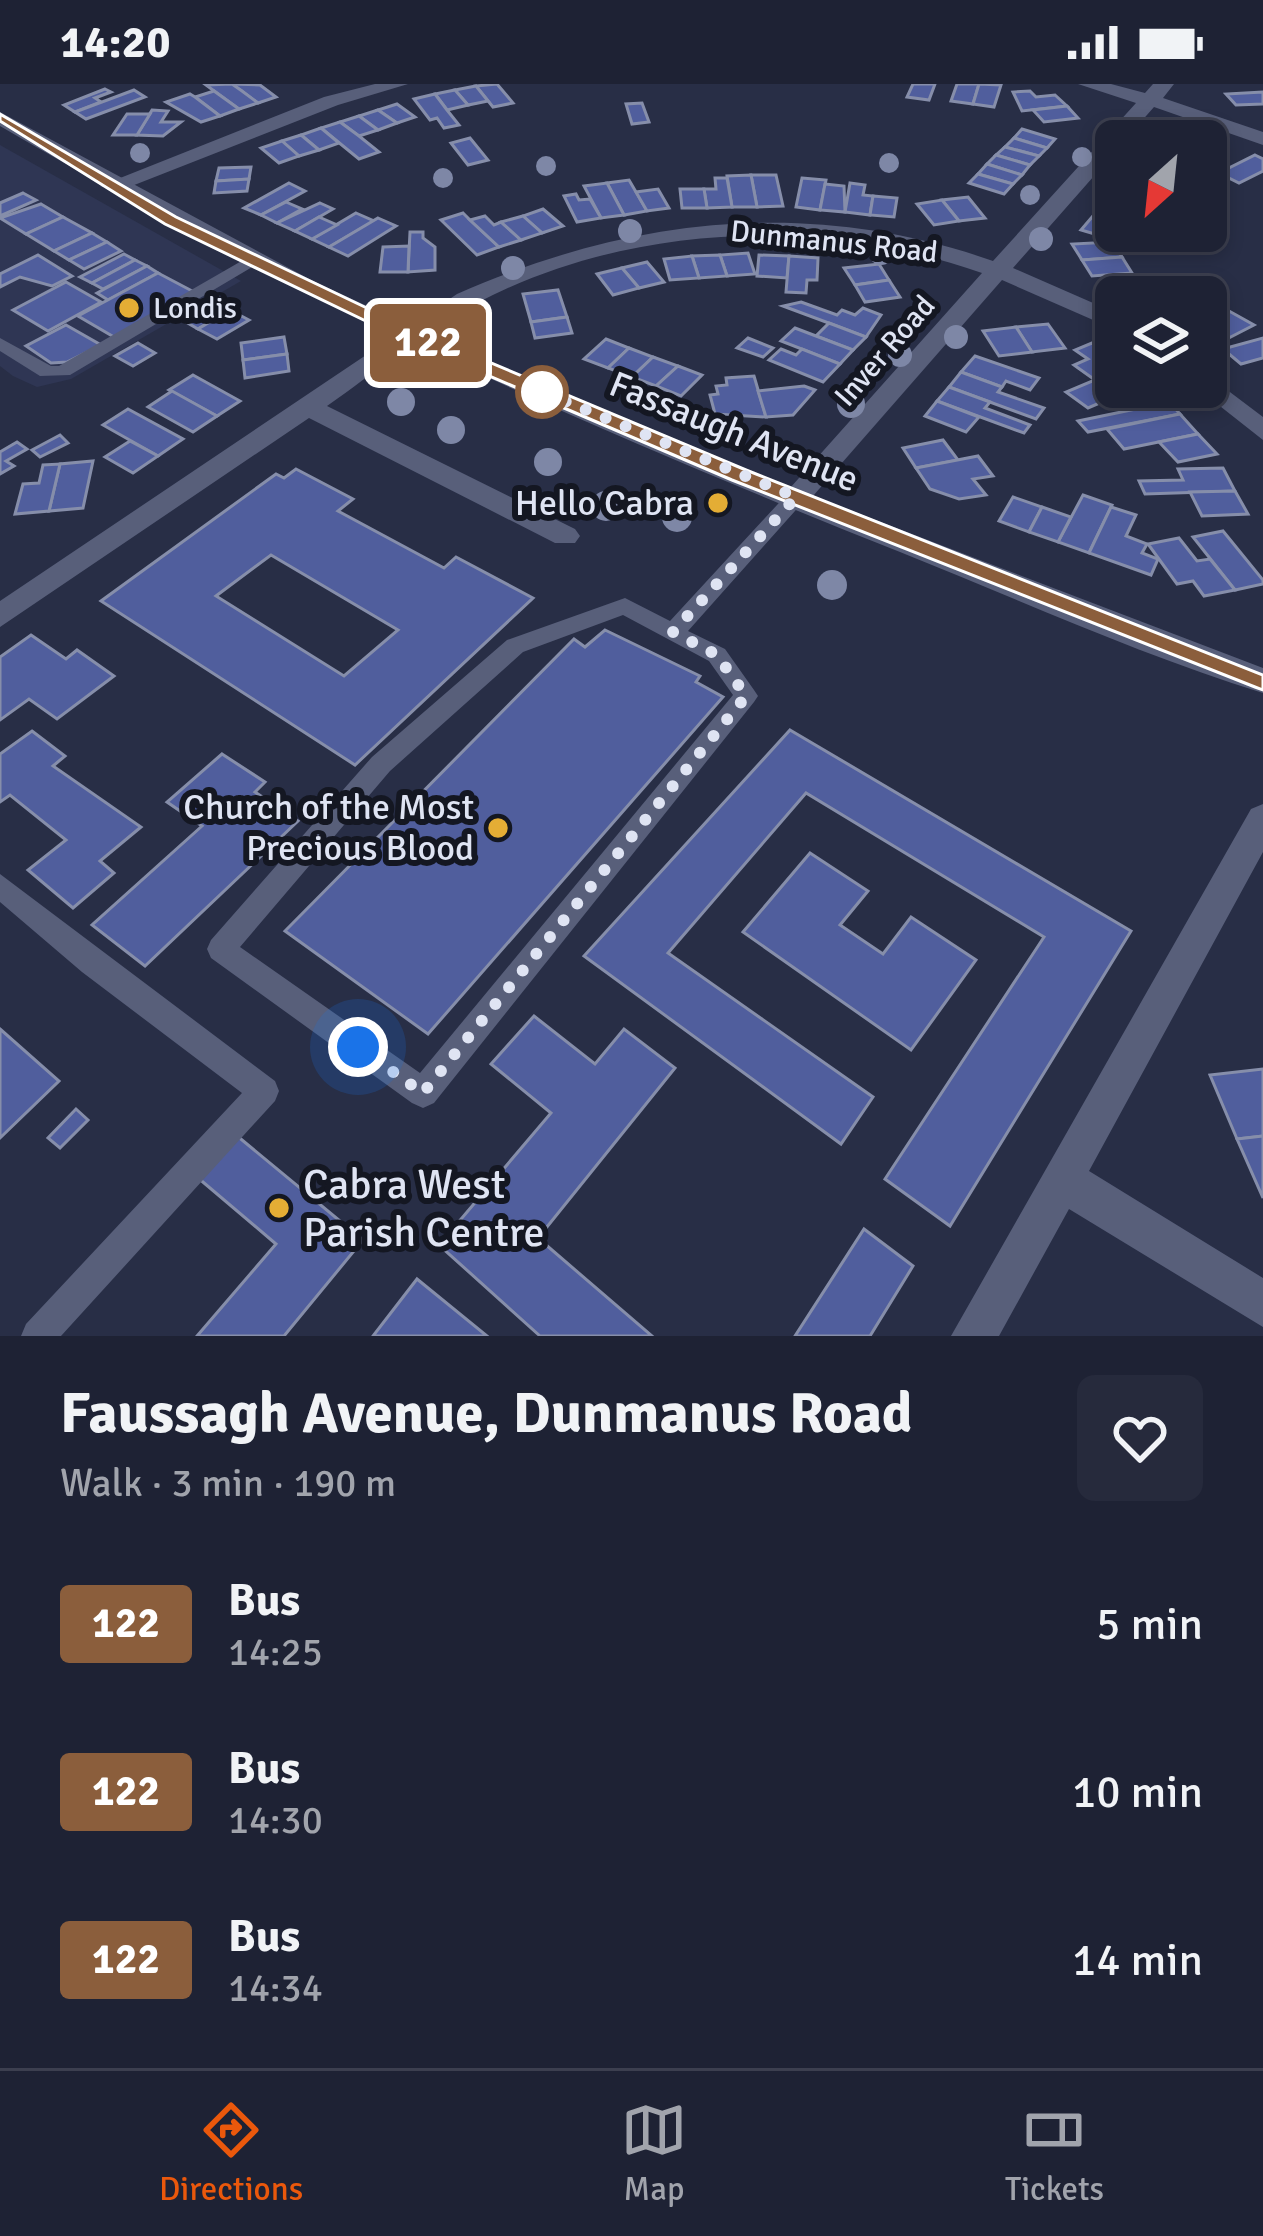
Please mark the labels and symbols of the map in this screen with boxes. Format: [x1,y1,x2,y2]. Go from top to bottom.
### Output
north arrow [1095,120,1227,252]
street label: Dunmanus Road [729,213,939,271]
street label: Inver Road [827,288,943,414]
place label: Londis [153,290,237,327]
marker: Londis [116,295,142,321]
line badge: 122 [359,304,497,382]
street label: Fassaugh Avenue [603,362,865,502]
unlabelled marker [517,367,567,417]
place label: Hello Cabra [515,481,694,526]
marker: Hello Cabra [705,490,731,516]
place label: Church of the Most Precious Blood [183,785,474,871]
marker: Church of the Most Precious Blood [485,815,511,841]
your location [328,1017,388,1077]
place label: Cabra West Parish Centre [303,1159,545,1258]
marker: Cabra West Parish Centre [266,1195,292,1221]

